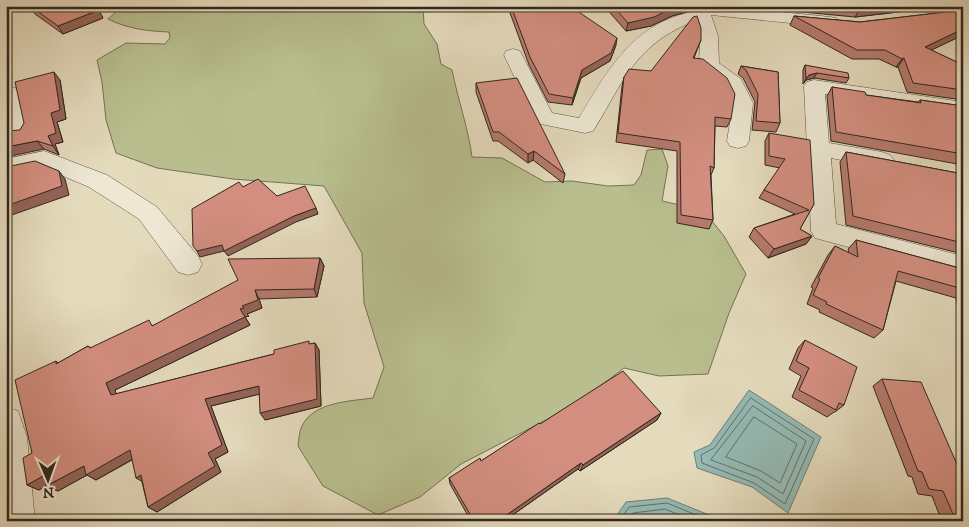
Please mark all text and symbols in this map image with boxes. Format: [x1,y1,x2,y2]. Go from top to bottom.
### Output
north arrow [22,454,72,504]
text: N [42,483,54,501]

